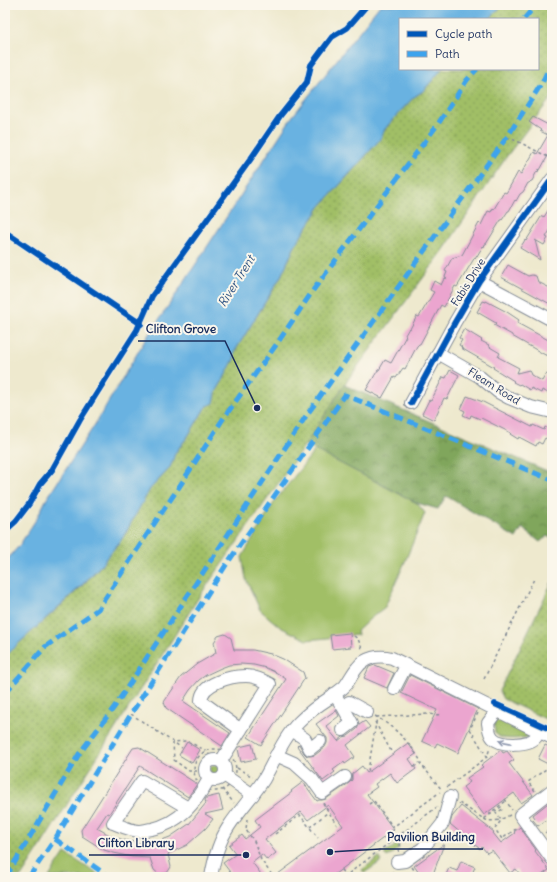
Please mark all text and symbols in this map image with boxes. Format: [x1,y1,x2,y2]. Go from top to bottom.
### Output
legend [399,18,539,70]
text: Cycle path [435,26,492,41]
text: Path [435,46,460,61]
water label: River Trent [214,251,259,309]
street label: Fabis Drive [448,255,488,309]
callout: Clifton Grove [138,317,225,341]
text: Clifton Grove [146,321,217,336]
street label: Fleam Road [465,364,523,408]
one-way arrow [499,738,512,746]
callout: Pavilion Building [380,825,483,849]
text: Pavilion Building [387,829,475,845]
callout: Clifton Library [89,831,182,855]
text: Clifton Library [98,835,175,851]

